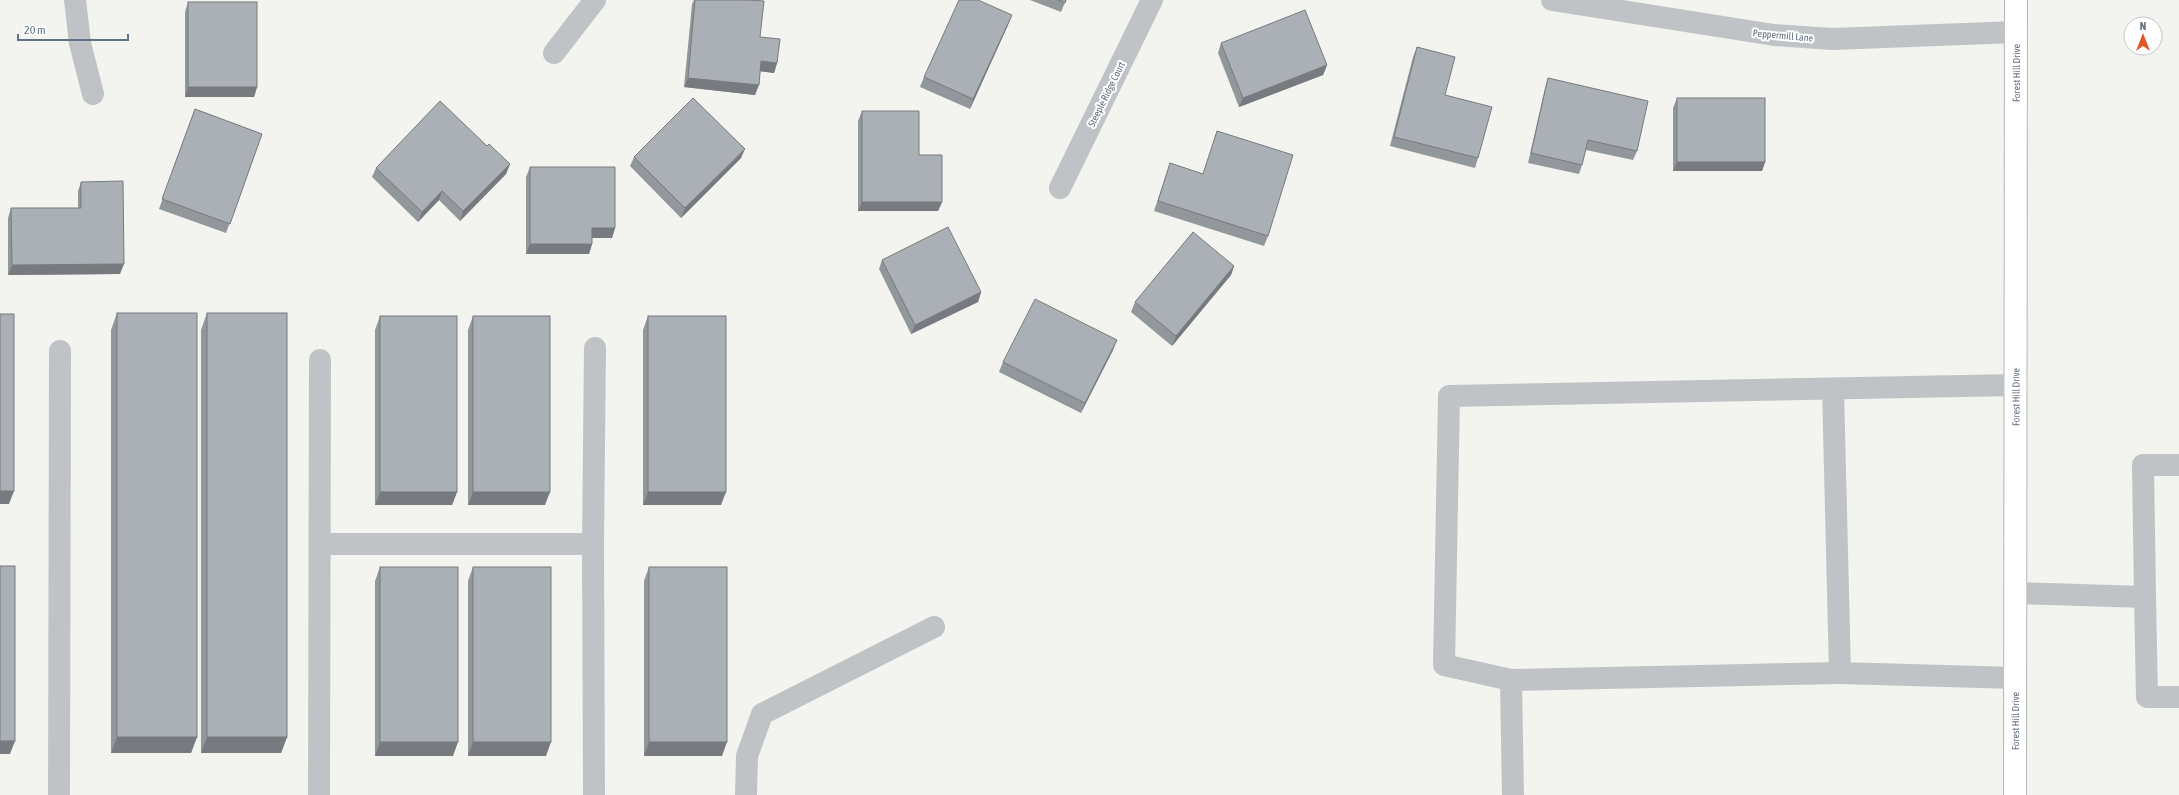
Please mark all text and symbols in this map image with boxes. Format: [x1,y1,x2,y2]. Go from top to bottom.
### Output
scale bar [18,16,128,42]
north arrow [2123,16,2163,56]
text: N [2140,20,2146,32]
text: 20 m [24,23,46,37]
street label: Peppermill Lane [1752,27,1814,44]
street label: Forest Hill Drive [2011,43,2022,102]
street label: Steeple Ridge Court [1086,60,1127,129]
street label: Forest Hill Drive [2010,367,2022,426]
street label: Forest Hill Drive [2010,691,2021,750]

